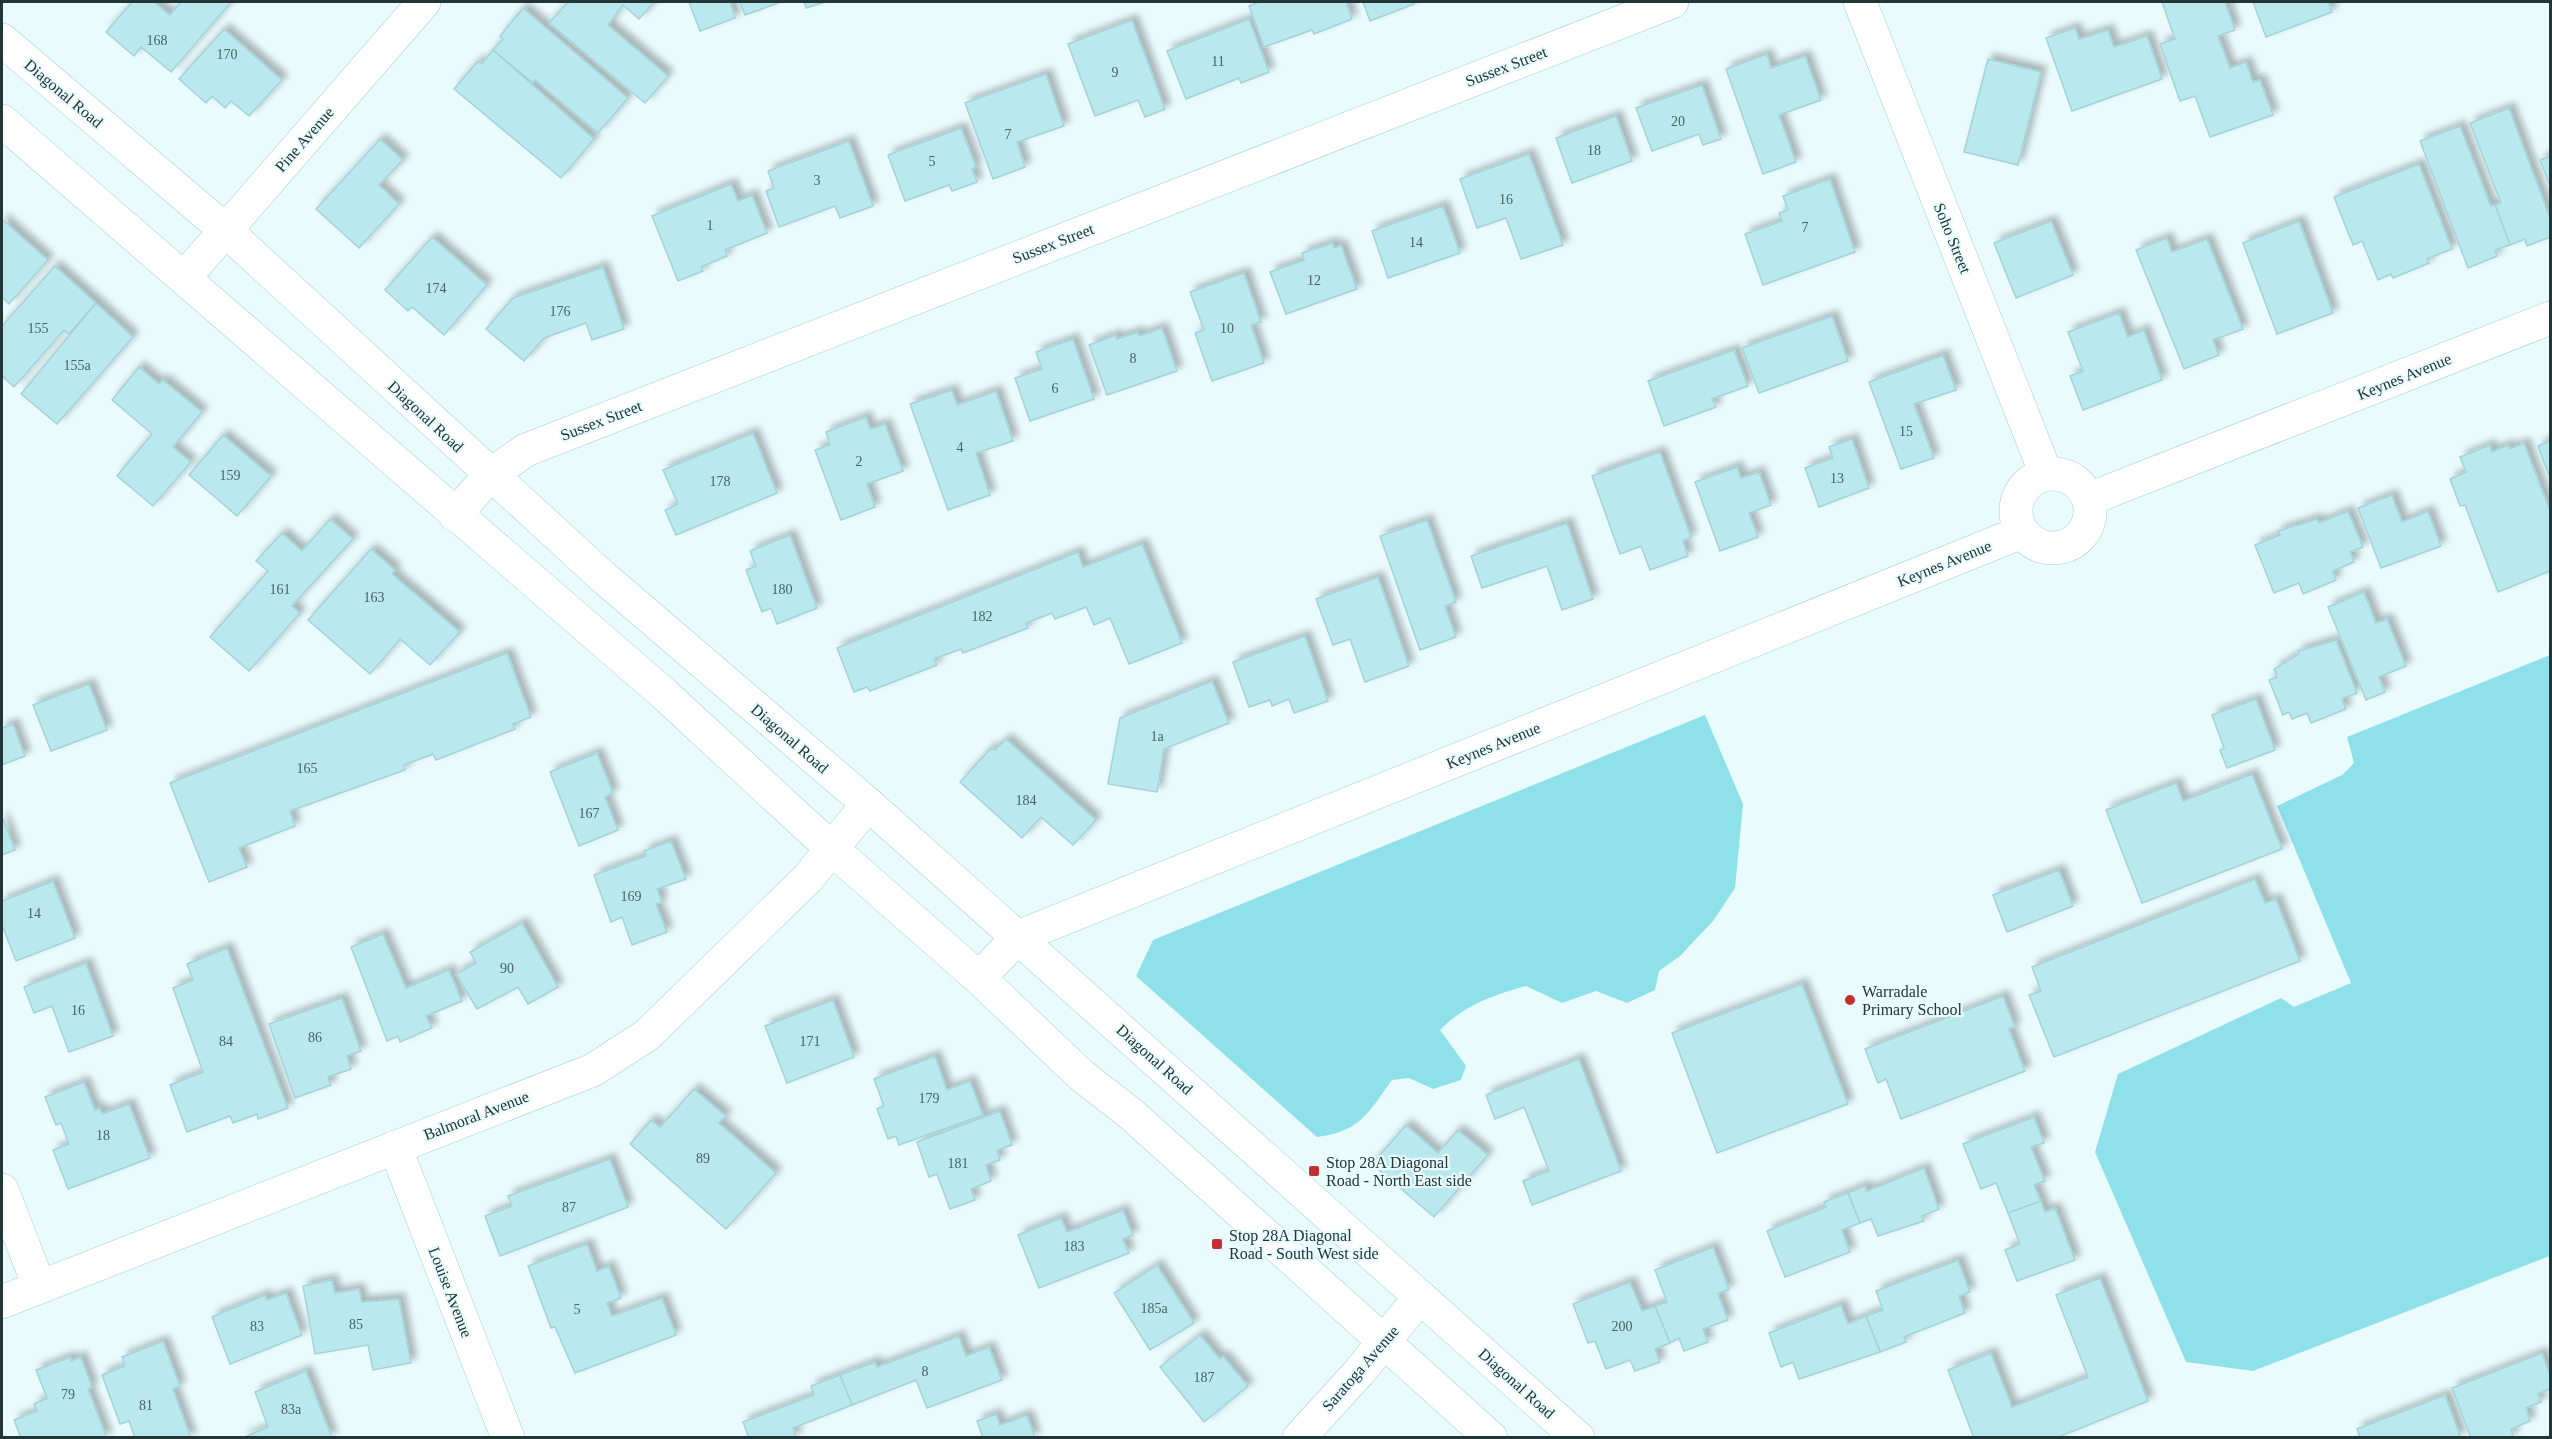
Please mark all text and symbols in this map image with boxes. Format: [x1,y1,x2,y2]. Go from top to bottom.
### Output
house number: 168 [147,33,168,48]
street label: Sussex Street [1463,43,1550,90]
house number: 170 [217,47,238,62]
house number: 11 [1211,54,1225,69]
street label: Diagonal Road [21,56,106,132]
house number: 9 [1112,65,1119,80]
street label: Pine Avenue [272,104,337,175]
house number: 20 [1671,114,1685,129]
house number: 7 [1005,127,1012,142]
house number: 18 [1587,143,1601,158]
house number: 5 [929,154,936,169]
house number: 3 [814,173,821,188]
house number: 16 [1499,192,1513,207]
street label: Soho Street [1931,201,1975,276]
house number: 1 [707,218,714,233]
street label: Sussex Street [1010,220,1097,267]
house number: 7 [1802,220,1809,235]
house number: 14 [1409,235,1423,250]
house number: 12 [1307,273,1321,288]
house number: 174 [426,281,447,296]
house number: 176 [550,304,571,319]
house number: 155 [28,321,49,336]
house number: 10 [1220,321,1234,336]
street label: Keynes Avenue [2355,350,2454,404]
house number: 8 [1130,351,1137,366]
house number: 155a [63,358,91,373]
street label: Diagonal Road [384,377,467,456]
house number: 6 [1052,381,1059,396]
street label: Sussex Street [558,397,645,444]
house number: 15 [1899,424,1913,439]
house number: 4 [957,440,964,455]
house number: 2 [856,454,863,469]
house number: 159 [220,468,241,483]
house number: 13 [1830,471,1844,486]
house number: 178 [710,474,731,489]
street label: Keynes Avenue [1895,537,1994,591]
house number: 161 [270,582,291,597]
house number: 180 [772,582,793,597]
house number: 163 [364,590,385,605]
house number: 182 [972,609,993,624]
street label: Diagonal Road [747,700,832,777]
street label: Keynes Avenue [1444,719,1543,773]
house number: 1a [1150,729,1164,744]
house number: 165 [297,761,318,776]
house number: 184 [1016,793,1037,808]
house number: 167 [579,806,600,821]
house number: 169 [621,889,642,904]
house number: 14 [27,906,41,921]
house number: 90 [500,961,514,976]
place label: Warradale Primary School [1862,983,1963,1019]
marker: Warradale Primary School [1843,993,1857,1007]
house number: 16 [71,1003,85,1018]
street label: Diagonal Road [1112,1021,1196,1099]
house number: 86 [308,1030,322,1045]
house number: 84 [219,1034,233,1049]
house number: 171 [800,1034,821,1049]
street label: Balmoral Avenue [421,1088,531,1143]
house number: 179 [919,1091,940,1106]
house number: 18 [96,1128,110,1143]
house number: 89 [696,1151,710,1166]
place label: Stop 28A Diagonal Road - North East side [1326,1154,1472,1189]
house number: 181 [948,1156,969,1171]
marker: Stop 28A Diagonal Road - North East side [1307,1164,1321,1178]
house number: 87 [562,1200,576,1215]
place label: Stop 28A Diagonal Road - South West side [1229,1227,1379,1262]
marker: Stop 28A Diagonal Road - South West side [1210,1237,1224,1251]
house number: 183 [1064,1239,1085,1254]
street label: Louise Avenue [426,1245,476,1340]
house number: 185a [1140,1301,1168,1316]
house number: 5 [574,1302,581,1317]
house number: 85 [349,1317,363,1332]
house number: 83 [250,1319,264,1334]
house number: 200 [1612,1319,1633,1334]
street label: Saratoga Avenue [1319,1322,1403,1415]
street label: Diagonal Road [1474,1345,1558,1423]
house number: 8 [922,1364,929,1379]
house number: 187 [1194,1370,1215,1385]
house number: 79 [61,1387,75,1402]
house number: 81 [139,1398,153,1413]
house number: 83a [281,1402,302,1417]

